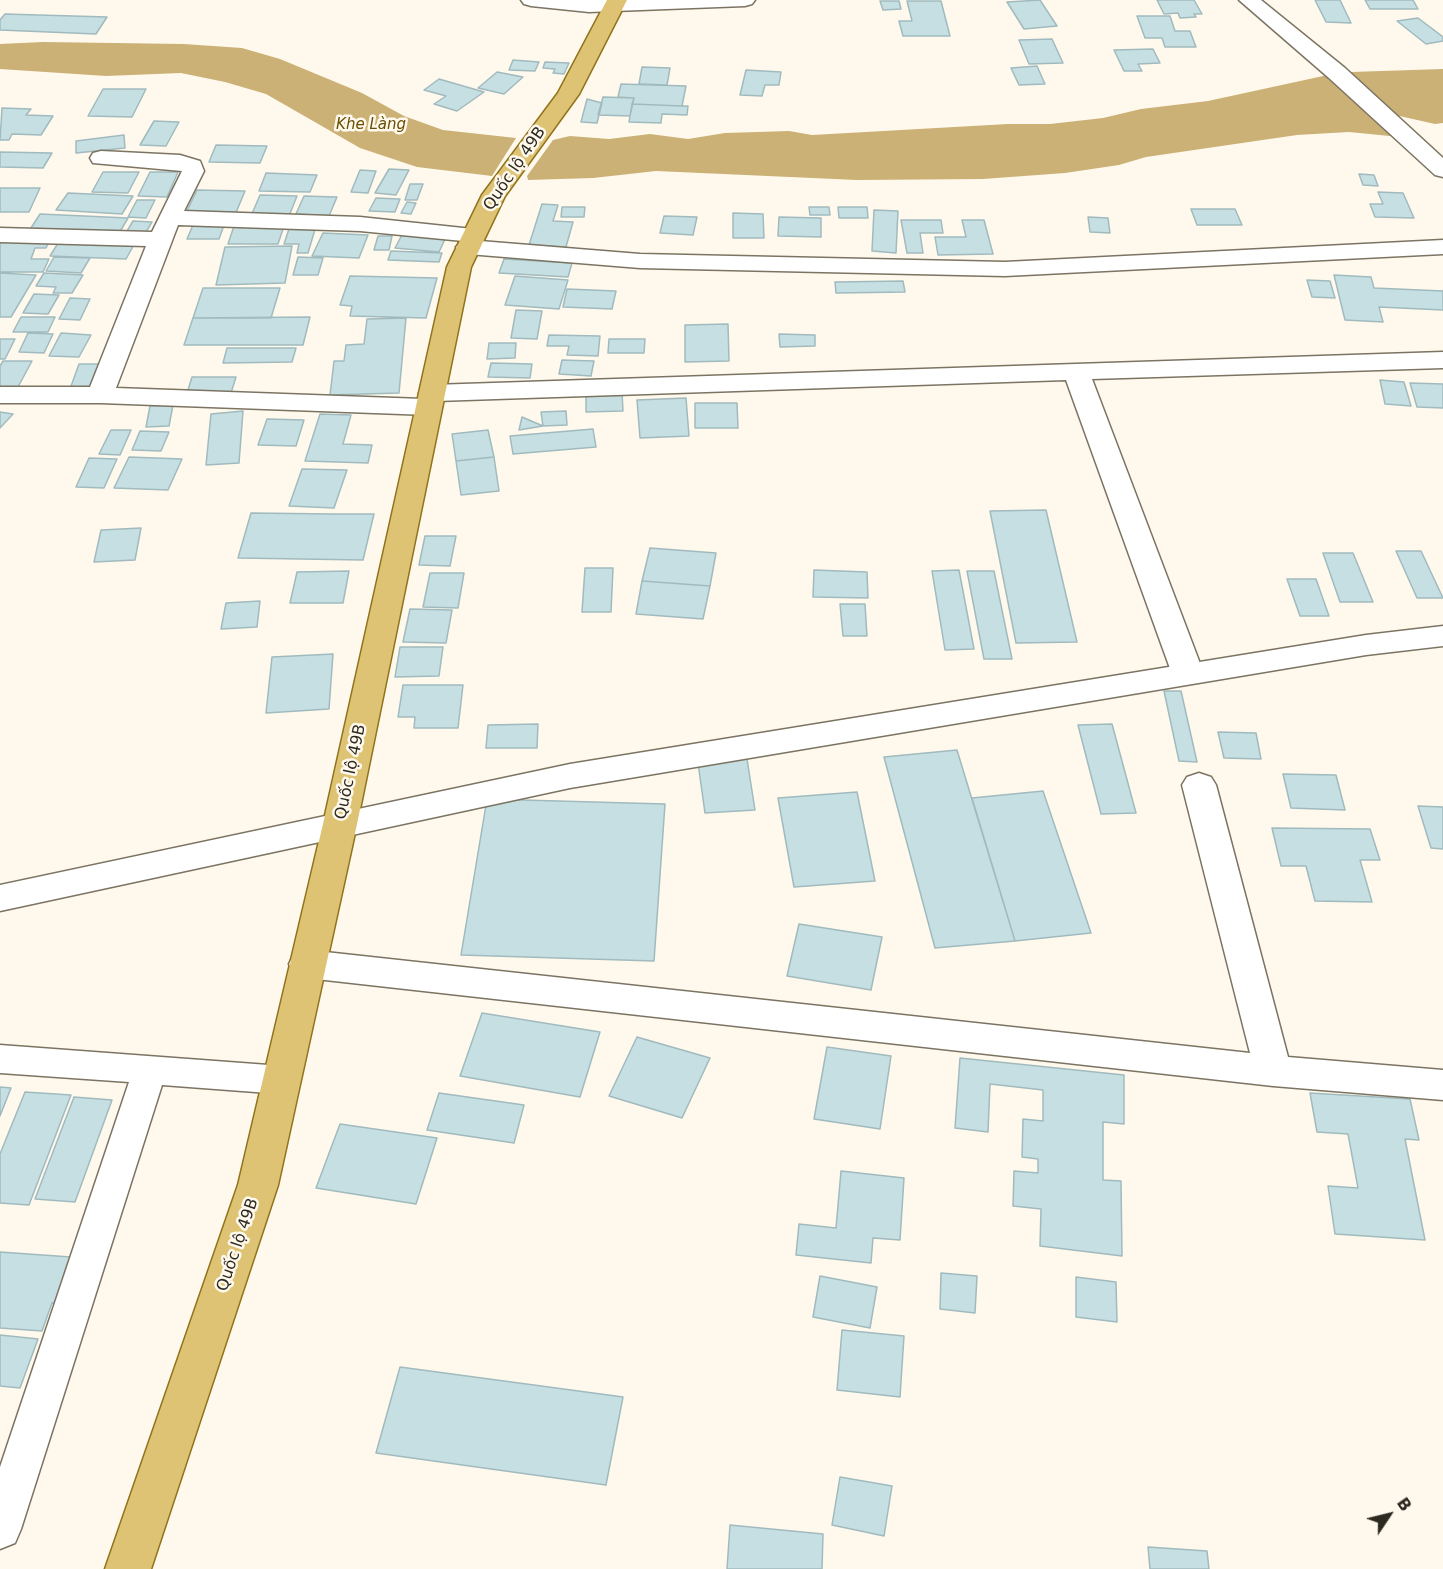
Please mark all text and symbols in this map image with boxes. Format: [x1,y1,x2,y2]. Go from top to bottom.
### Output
water label: Khe Làng [336,116,406,134]
street label: Quốc lộ 49B [480,123,550,215]
street label: Quốc lộ 49B [332,723,370,821]
street label: Quốc lộ 49B [213,1196,263,1294]
north arrow [1359,1485,1419,1545]
text: B [1393,1494,1415,1515]

